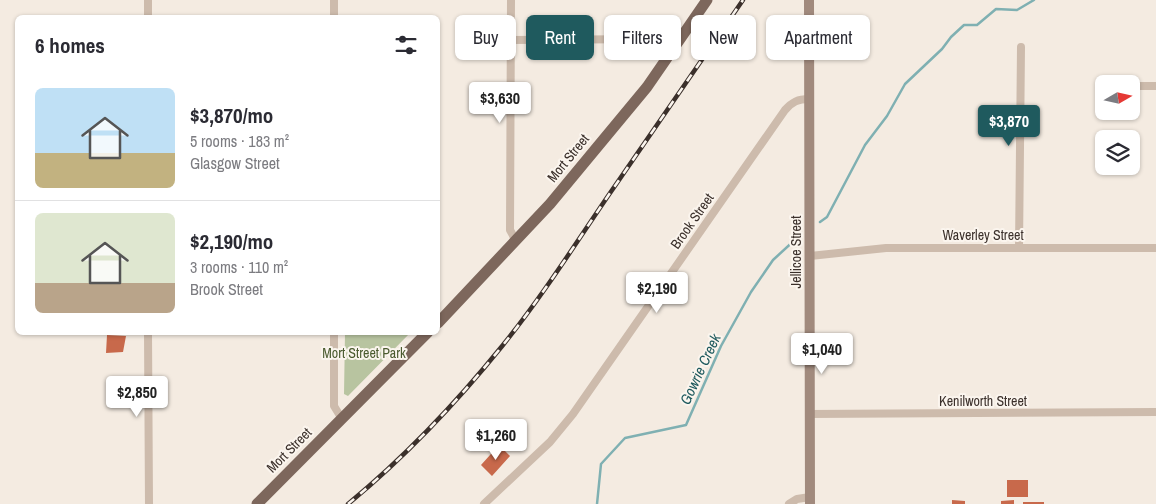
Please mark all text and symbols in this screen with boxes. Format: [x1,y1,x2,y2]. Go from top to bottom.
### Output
chip: Buy [455,15,516,60]
chip: Rent [526,15,594,60]
chip: Filters [604,15,681,60]
chip: New [691,15,756,60]
chip: Apartment [766,15,870,60]
text: 6 homes [35,31,105,60]
icon: filters [392,31,420,59]
north arrow [1095,75,1140,120]
map controls [1095,75,1140,175]
pin: $3,630 [459,82,541,124]
text: $3,630 [480,87,520,109]
text: $3,870/mo [190,101,273,130]
pin: $3,870 [968,104,1050,147]
icon: home [75,108,135,168]
text: $3,870 [989,110,1029,132]
text: 5 rooms · 183 m² [190,130,289,152]
street label: Mort Street [543,130,593,186]
button: layers [1095,130,1140,175]
text: Glasgow Street [190,152,280,174]
street label: Brook Street [666,190,718,252]
street label: Jellicoe Street [787,216,805,288]
street label: Waverley Street [942,226,1024,244]
text: $2,190/mo [190,227,273,256]
icon: home [75,233,135,293]
text: 3 rooms · 110 m² [190,256,288,278]
pin: $2,190 [616,272,698,314]
text: $2,190 [637,277,677,299]
text: Brook Street [190,278,263,300]
water label: Gowrie Creek [674,329,726,408]
pin: $1,040 [781,332,863,375]
text: $1,040 [802,338,842,360]
park label: Mort Street Park [322,344,406,362]
pin: $2,850 [96,376,178,418]
text: $2,850 [117,381,157,403]
street label: Kenilworth Street [939,392,1027,410]
pin: $1,260 [455,418,537,461]
street label: Mort Street [263,424,315,476]
text: $1,260 [476,424,516,446]

